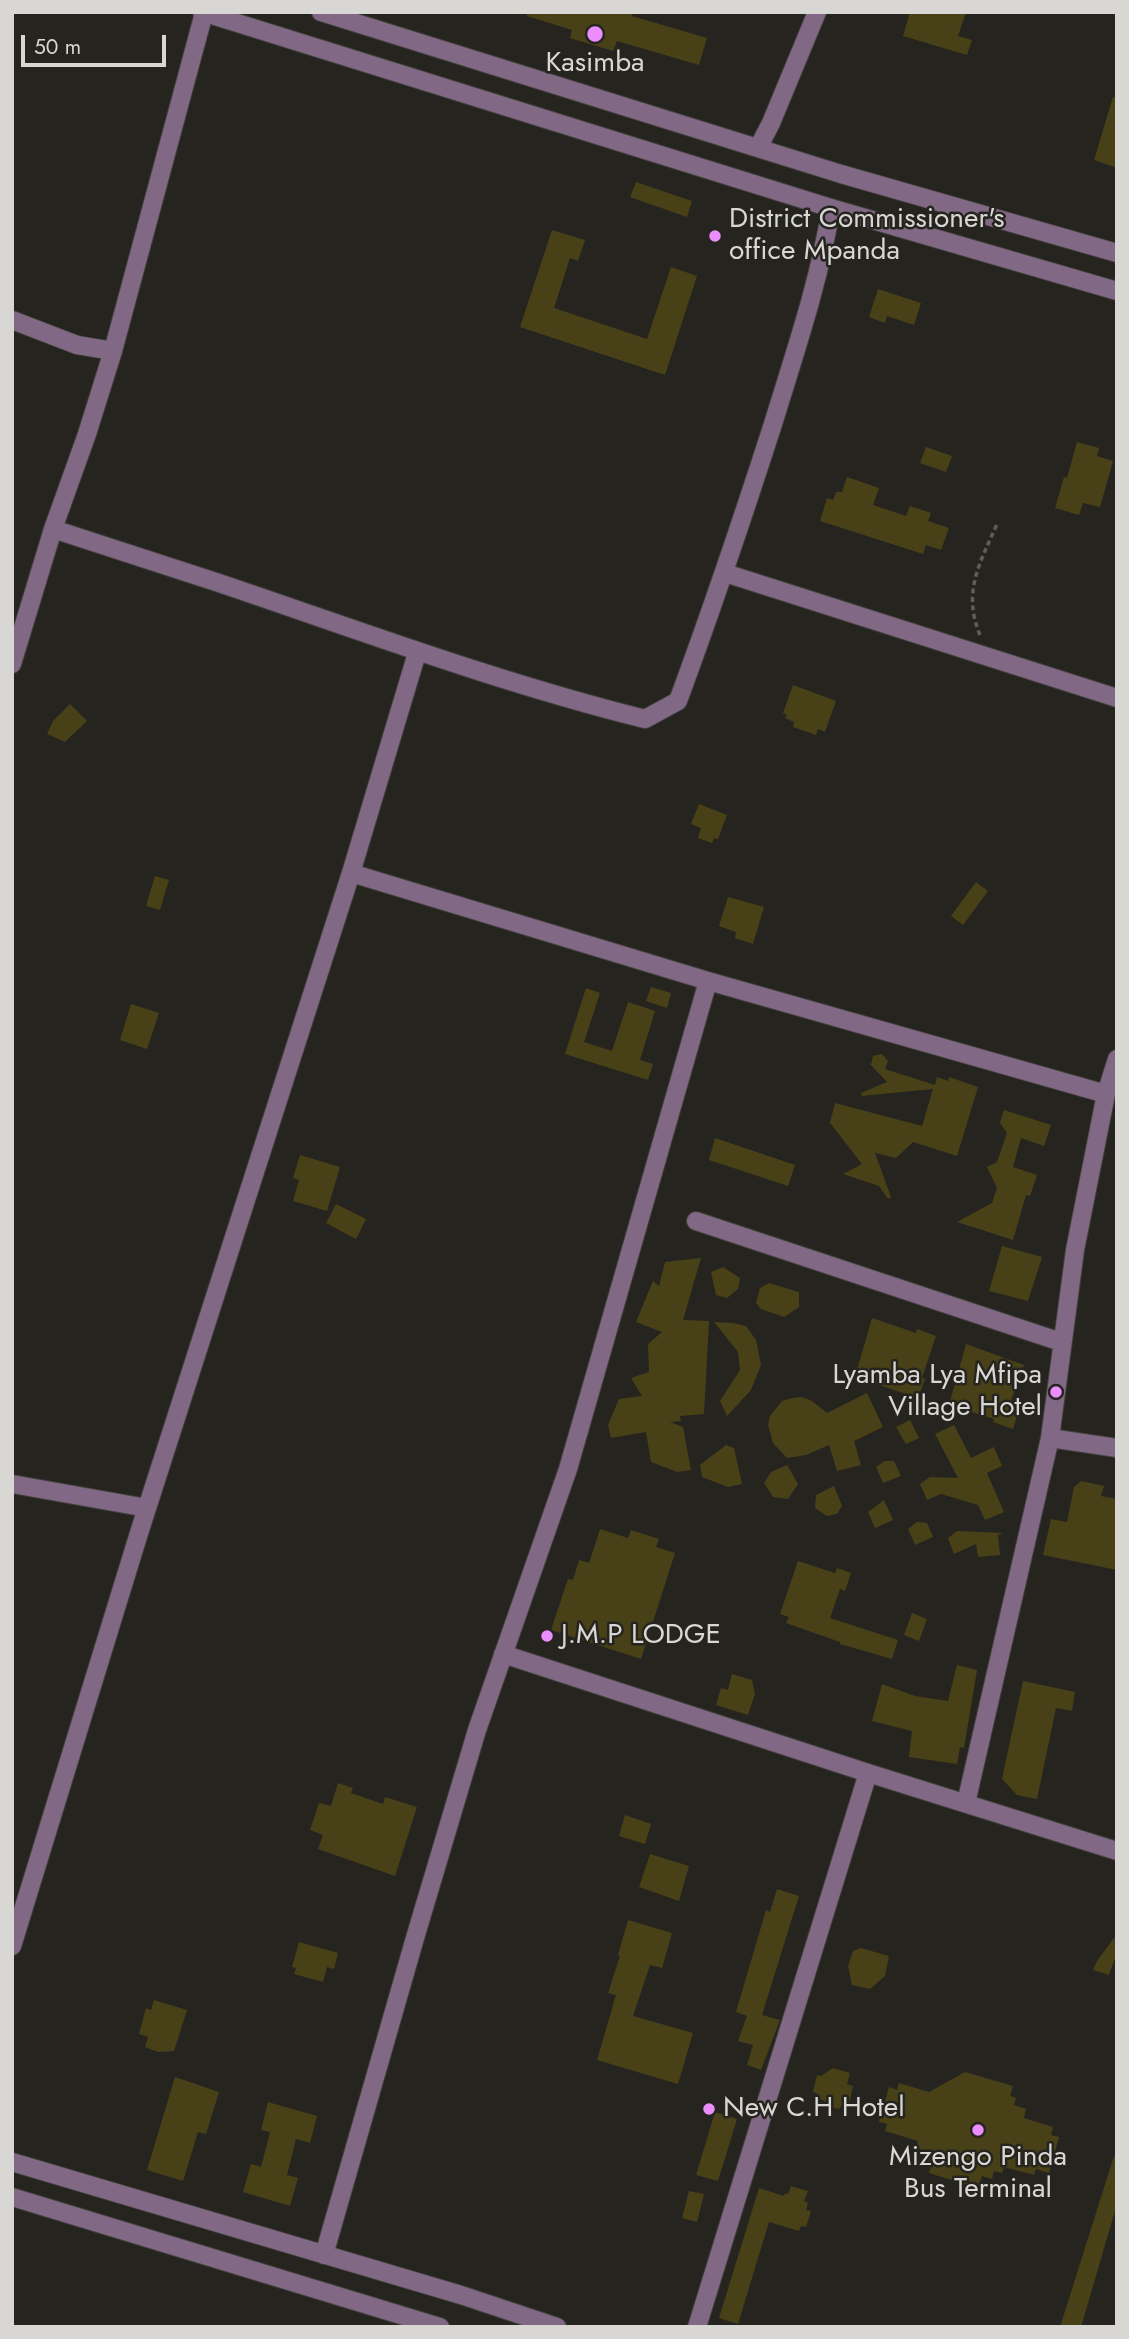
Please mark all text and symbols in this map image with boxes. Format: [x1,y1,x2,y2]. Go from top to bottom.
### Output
scale bar [24,21,170,65]
marker: Kasimba [585,24,605,44]
text: 50 m [34,32,81,62]
place label: Kasimba [545,47,645,81]
place label: District Commissioner's office Mpanda [729,203,1004,269]
marker: District Commissioner's office Mpanda [707,228,723,244]
place label: Lyamba Lya Mfipa Village Hotel [833,1359,1042,1425]
marker: Lyamba Lya Mfipa Village Hotel [1048,1384,1064,1400]
place label: J.M.P LODGE [561,1619,721,1653]
marker: J.M.P LODGE [539,1628,555,1644]
place label: New C.H Hotel [723,2092,905,2126]
marker: New C.H Hotel [701,2101,717,2117]
marker: Mizengo Pinda Bus Terminal [970,2122,986,2138]
place label: Mizengo Pinda Bus Terminal [889,2141,1067,2207]

